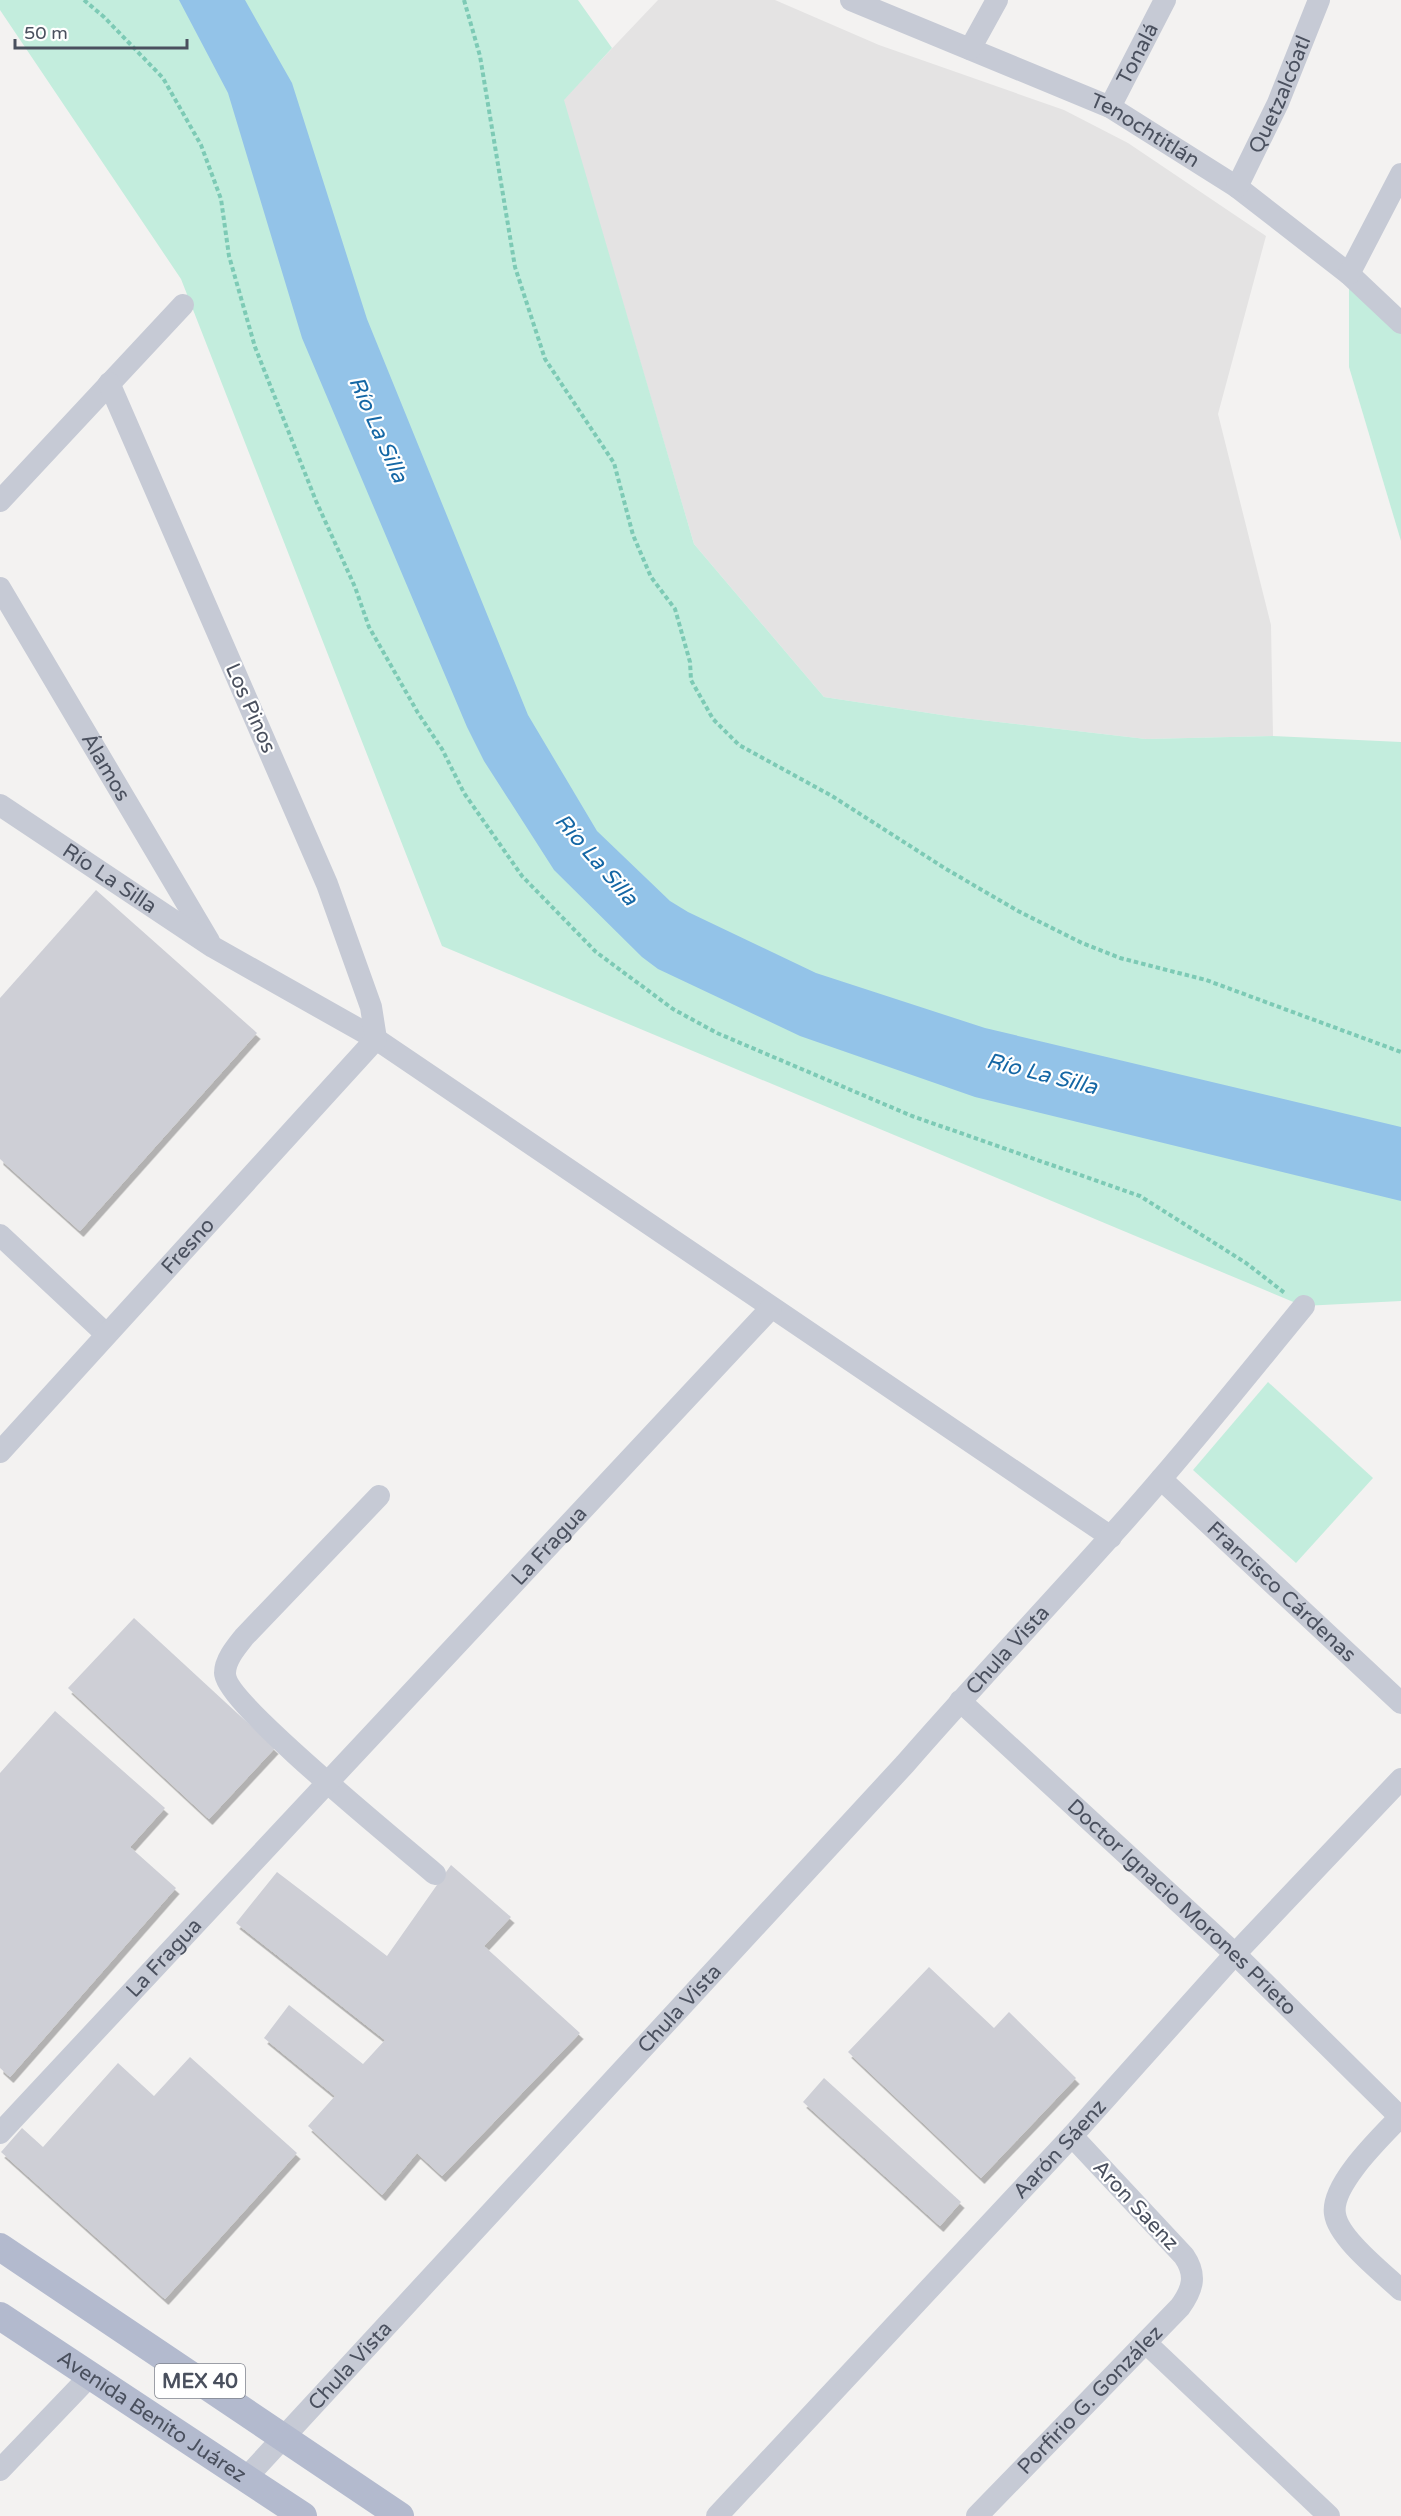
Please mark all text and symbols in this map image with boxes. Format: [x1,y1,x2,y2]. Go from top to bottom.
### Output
scale bar [15,12,188,50]
street label: Tonalá [1112,19,1164,89]
text: 50 m [24,22,68,44]
street label: Quetzalcóatl [1243,32,1317,158]
street label: Tenochtitlán [1086,88,1204,173]
water label: Río La Silla [343,372,413,487]
street label: Los Pinos [220,660,281,757]
street label: Álamos [76,729,135,806]
water label: Río La Silla [549,808,644,911]
street label: Río La Silla [58,838,161,919]
water label: Río La Silla [984,1048,1100,1100]
street label: Fresno [156,1213,220,1279]
street label: La Fragua [506,1501,592,1591]
street label: Francisco Cárdenas [1202,1516,1361,1668]
street label: Chula Vista [961,1600,1055,1700]
street label: Doctor Ignacio Morones Prieto [1062,1794,1302,2021]
street label: La Fragua [121,1913,207,2003]
street label: Chula Vista [633,1959,727,2058]
street label: Aarón Sáenz [1008,2094,1112,2204]
street label: Aron Saenz [1088,2155,1184,2256]
street label: Chula Vista [303,2316,397,2416]
street label: Porfirio G. González [1012,2320,1168,2480]
street label: Avenida Benito Juárez [52,2345,251,2488]
road number: MEX 40 [155,2364,245,2398]

